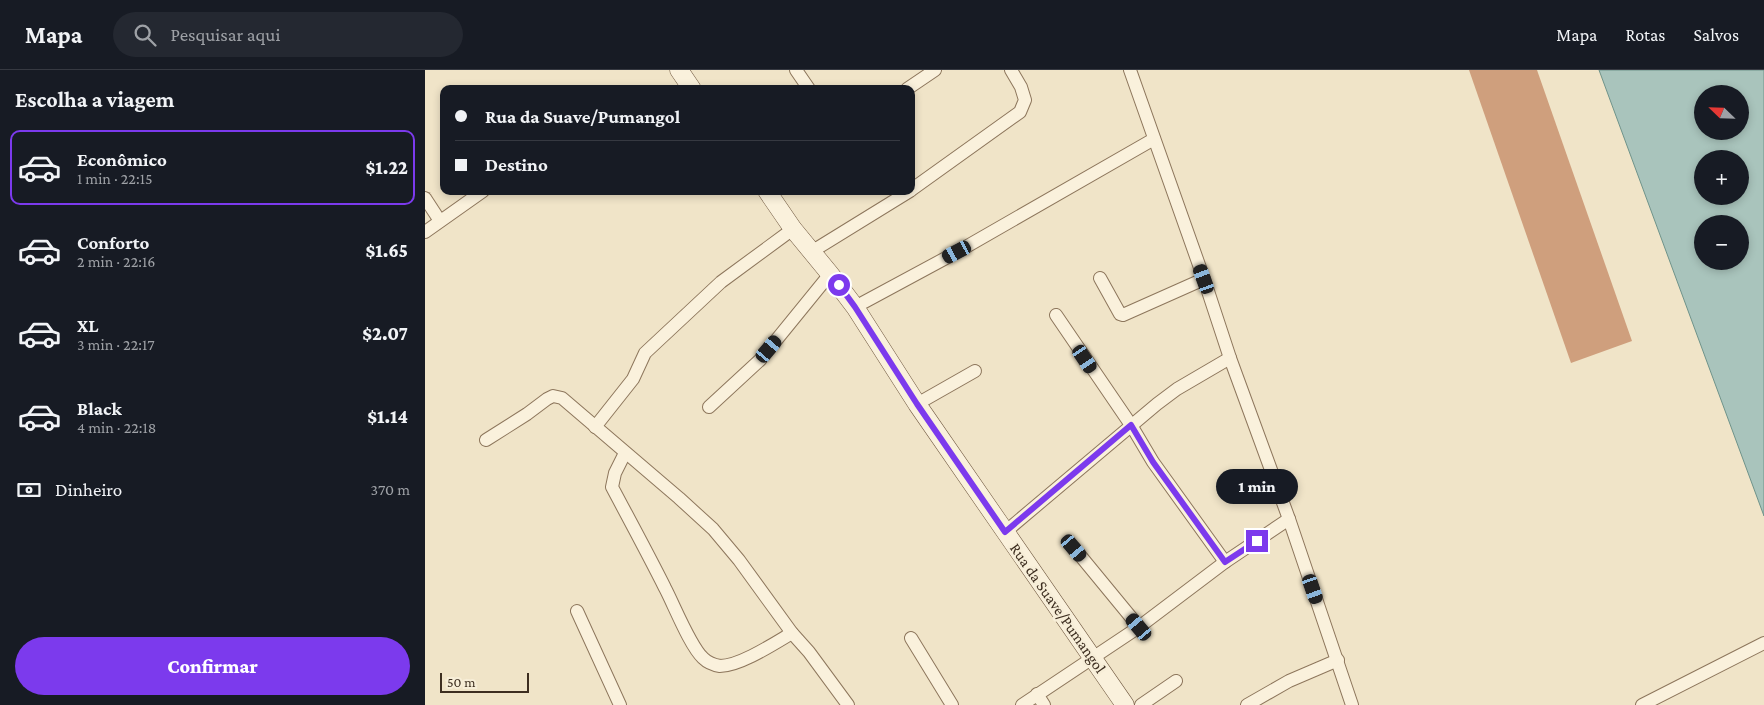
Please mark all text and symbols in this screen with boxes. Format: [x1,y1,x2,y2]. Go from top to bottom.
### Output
search box [113,12,463,57]
text: Mapa [25,21,83,48]
icon: search [131,21,159,49]
text: Pesquisar aqui [171,24,280,45]
text: Mapa [1556,25,1597,45]
text: Rotas [1625,25,1665,45]
text: Salvos [1693,25,1739,45]
north arrow [1694,85,1749,140]
map controls [1694,85,1749,270]
text: Escolha a viagem [15,87,174,112]
text: Rua da Suave/Pumangol [485,106,680,127]
icon: car [17,145,62,190]
text: Econômico [77,149,167,170]
button: + [1694,150,1749,205]
text: Destino [485,154,548,175]
text: $1.22 [366,157,408,178]
text: 1 min · 22:15 [77,170,152,187]
button: − [1694,215,1749,270]
icon: car [17,228,62,273]
text: Conforto [77,232,149,253]
car [940,238,973,266]
text: $1.65 [365,240,408,261]
text: 2 min · 22:16 [77,253,155,270]
car [1191,262,1216,296]
route start [828,274,850,296]
icon: car [17,311,62,356]
text: XL [77,315,99,336]
text: $2.07 [362,323,408,344]
car [753,333,784,365]
text: 3 min · 22:17 [77,336,155,353]
car [1070,342,1099,376]
icon: car [17,394,62,439]
text: Black [77,398,122,419]
text: $1.14 [367,406,408,427]
text: 4 min · 22:18 [77,419,156,436]
callout: 1 min [1216,468,1298,504]
icon: cash [15,476,43,504]
text: 1 min [1238,478,1276,495]
text: Dinheiro [55,479,122,500]
text: 370 m [371,481,410,498]
route end [1246,530,1268,552]
car [1058,532,1089,564]
street label: Rua da Suave/Pumangol [1006,540,1109,677]
car [1301,572,1324,606]
car [1123,611,1154,643]
button: Confirmar [15,637,410,695]
scale bar [440,670,529,693]
text: 50 m [447,674,475,690]

